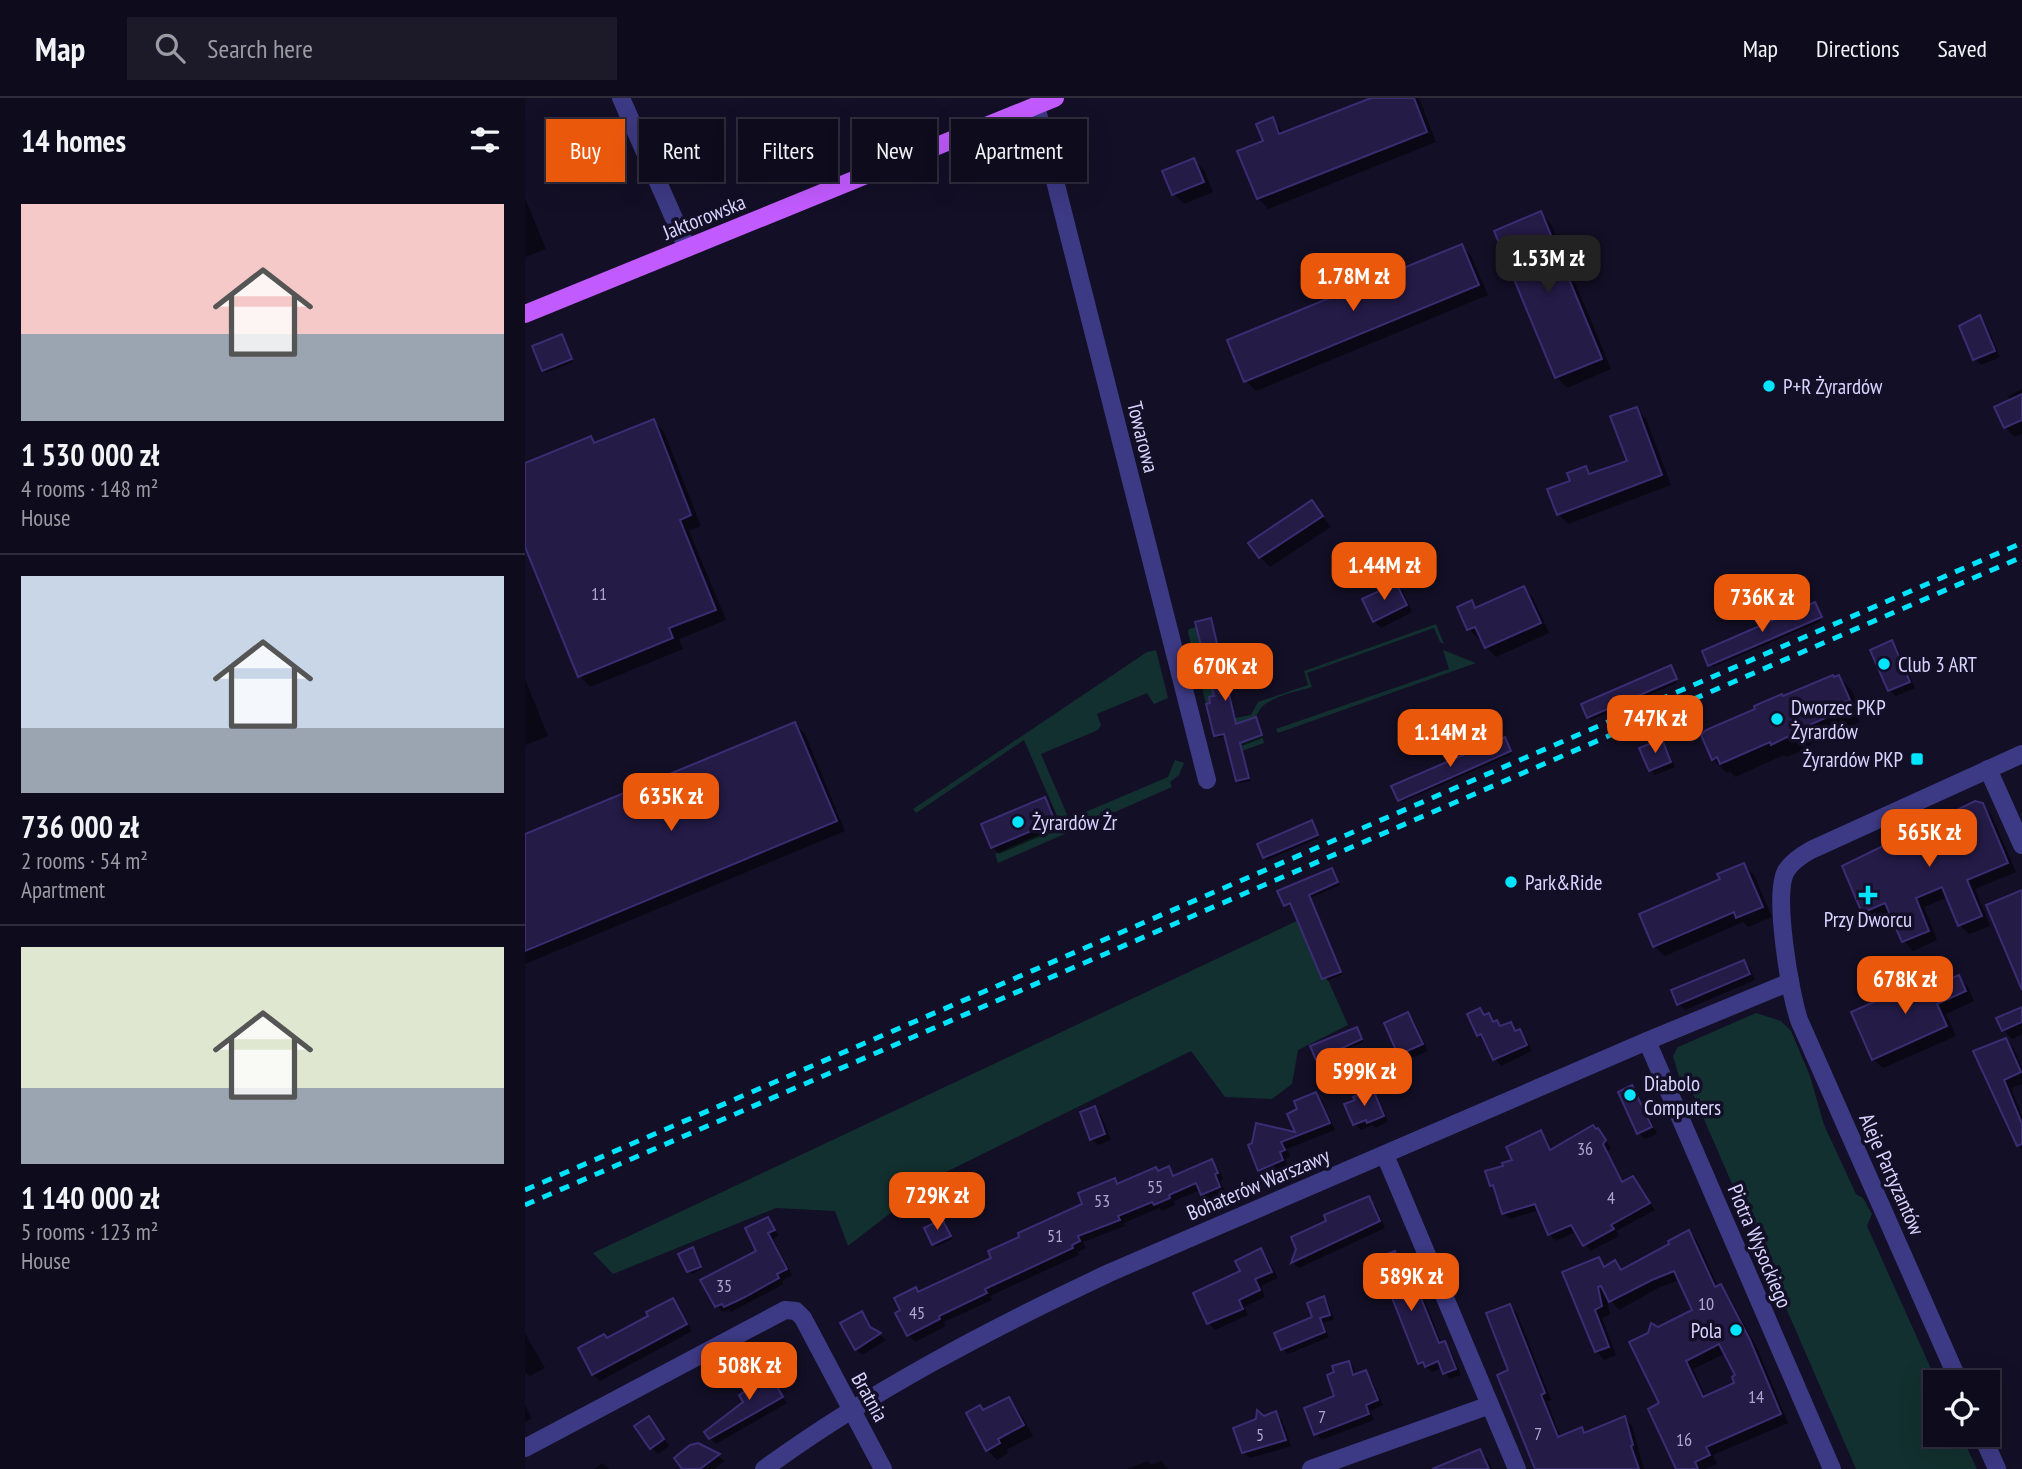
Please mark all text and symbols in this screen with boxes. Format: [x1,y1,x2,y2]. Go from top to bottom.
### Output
search box [127,17,617,80]
text: Map [35,27,85,70]
icon: search [151,29,189,67]
text: Search here [207,32,313,65]
text: Map [1743,33,1778,64]
text: Directions [1816,33,1900,64]
text: Saved [1938,33,1987,64]
chip: Buy [546,119,625,182]
chip: Rent [639,119,724,182]
chip: Filters [738,119,838,182]
chip: New [852,119,937,182]
chip: Apartment [951,119,1087,182]
text: 14 homes [21,121,126,160]
icon: filters [466,121,504,159]
street label: Jaktorowska [658,188,749,246]
pin: 1.53M zł [1476,236,1620,295]
text: 1.53M zł [1512,243,1584,272]
icon: home [200,249,326,375]
pin: 1.78M zł [1281,254,1425,313]
text: 1.78M zł [1317,261,1389,290]
place label: P+R Żyrardów [1783,373,1883,400]
marker: P+R Żyrardów [1761,378,1777,394]
street label: Towarowa [1121,399,1165,475]
text: 1 530 000 zł [21,435,159,474]
text: 4 rooms · 148 m² [21,474,158,503]
text: House [21,503,71,532]
pin: 1.44M zł [1312,542,1456,602]
text: 1.44M zł [1348,550,1420,579]
pin: 736K zł [1697,574,1827,634]
house number: 11 [591,582,607,605]
text: 736K zł [1730,582,1794,611]
icon: home [200,621,326,747]
pin: 670K zł [1160,644,1290,703]
text: 670K zł [1193,651,1257,680]
place label: Club 3 ART [1898,651,1978,678]
marker: Club 3 ART [1876,656,1892,672]
place label: Dworzec PKP Żyrardów [1791,694,1886,745]
pin: 747K zł [1590,696,1720,755]
text: 747K zł [1623,703,1687,732]
pin: 1.14M zł [1378,710,1522,769]
marker: Dworzec PKP Żyrardów [1769,711,1785,727]
text: 1.14M zł [1414,717,1486,746]
place label: Żyrardów PKP [1803,746,1903,773]
marker: Żyrardów PKP [1909,751,1925,767]
pin: 635K zł [606,774,736,833]
text: 635K zł [639,781,703,810]
text: 736 000 zł [21,807,139,846]
place label: Żyrardów Żr [1032,809,1118,836]
pin: 565K zł [1864,810,1994,869]
marker: Żyrardów Żr [1010,814,1026,830]
text: 565K zł [1897,817,1961,846]
text: 2 rooms · 54 m² [21,846,148,875]
place label: Park&Ride [1525,869,1602,896]
marker: Park&Ride [1503,874,1519,890]
text: Apartment [21,875,105,904]
marker: Przy Dworcu [1860,887,1876,903]
place label: Przy Dworcu [1824,906,1912,933]
pin: 678K zł [1840,956,1970,1016]
text: 678K zł [1873,964,1937,993]
icon: home [200,992,326,1118]
pin: 599K zł [1299,1048,1429,1108]
text: 599K zł [1332,1056,1396,1085]
place label: Diabolo Computers [1644,1070,1721,1121]
marker: Diabolo Computers [1622,1087,1638,1103]
street label: Aleje Partyzantów [1853,1109,1931,1240]
house number: 36 [1577,1137,1593,1160]
street label: Bohaterów Warszawy [1182,1142,1334,1226]
pin: 729K zł [872,1172,1002,1232]
house number: 55 [1147,1175,1163,1198]
text: 1 140 000 zł [21,1178,159,1217]
text: 729K zł [905,1180,969,1209]
street label: Piotra Wysockiego [1722,1180,1798,1312]
house number: 4 [1607,1186,1615,1209]
house number: 53 [1094,1189,1110,1212]
text: 5 rooms · 123 m² [21,1217,158,1246]
house number: 51 [1047,1224,1063,1247]
text: House [21,1246,71,1275]
pin: 589K zł [1346,1254,1476,1313]
text: 589K zł [1379,1261,1443,1290]
house number: 35 [716,1274,732,1297]
house number: 10 [1698,1292,1714,1315]
house number: 45 [909,1301,925,1324]
place label: Pola [1691,1317,1722,1344]
marker: Pola [1728,1322,1744,1338]
pin: 508K zł [684,1342,814,1402]
text: 508K zł [717,1350,781,1379]
street label: Bratnia [846,1368,894,1426]
map controls [1923,1370,2000,1447]
button: locate [1923,1370,2000,1447]
house number: 14 [1748,1385,1764,1408]
house number: 7 [1318,1405,1326,1428]
house number: 7 [1534,1422,1542,1445]
house number: 5 [1256,1423,1264,1446]
house number: 16 [1676,1428,1692,1451]

